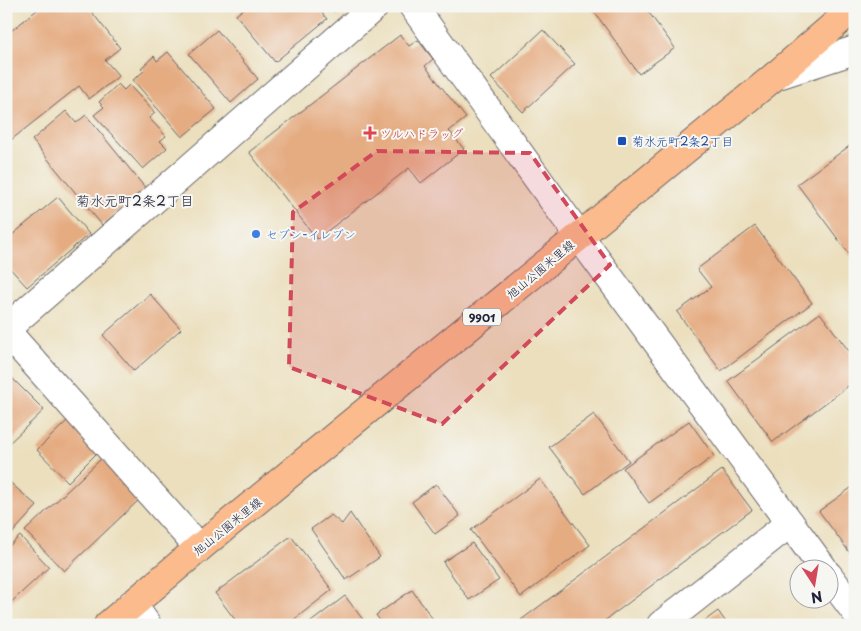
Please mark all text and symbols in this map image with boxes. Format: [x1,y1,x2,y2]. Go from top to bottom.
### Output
place label: ツルハドラッグ [380,124,464,142]
marker: ツルハドラッグ [364,127,376,139]
place label: 菊水元町2条2丁目 [632,132,733,150]
marker: 菊水元町2条2丁目 [616,135,628,147]
district label: 菊水元町2条2丁目 [76,190,194,211]
place label: セブン-イレブン [266,225,356,243]
marker: セブン-イレブン [250,228,262,240]
street label: 旭山公園米里線 [502,235,578,303]
road number: 9901 [463,308,501,326]
street label: 旭山公園米里線 [189,493,265,559]
north arrow [788,558,838,608]
text: N [809,586,824,609]

